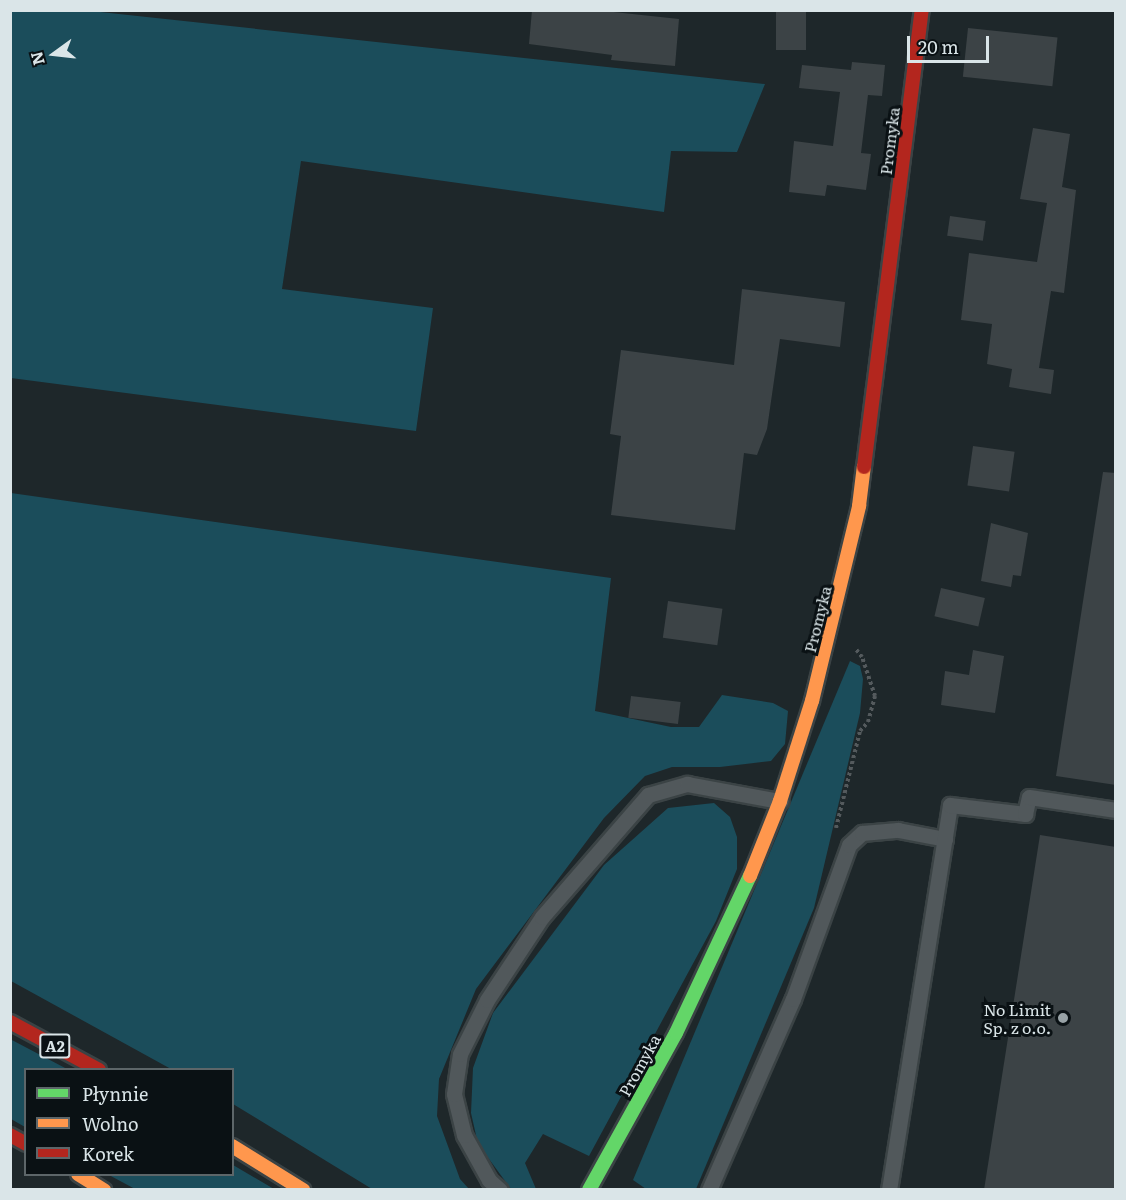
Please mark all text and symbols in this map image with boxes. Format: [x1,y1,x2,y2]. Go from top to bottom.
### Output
north arrow [24,24,84,84]
scale bar [910,24,992,62]
text: 20 m [918,33,959,60]
text: N [23,49,50,68]
street label: Promyka [875,106,903,176]
street label: Promyka [799,584,835,654]
place label: No Limit Sp. z o.o. [983,999,1051,1037]
marker: No Limit Sp. z o.o. [1056,1011,1070,1025]
street label: Promyka [614,1031,664,1099]
road number: A2 [38,1034,72,1058]
legend [24,1068,234,1176]
text: Płynnie [82,1080,148,1107]
text: Wolno [82,1110,139,1137]
text: Korek [82,1140,134,1167]

